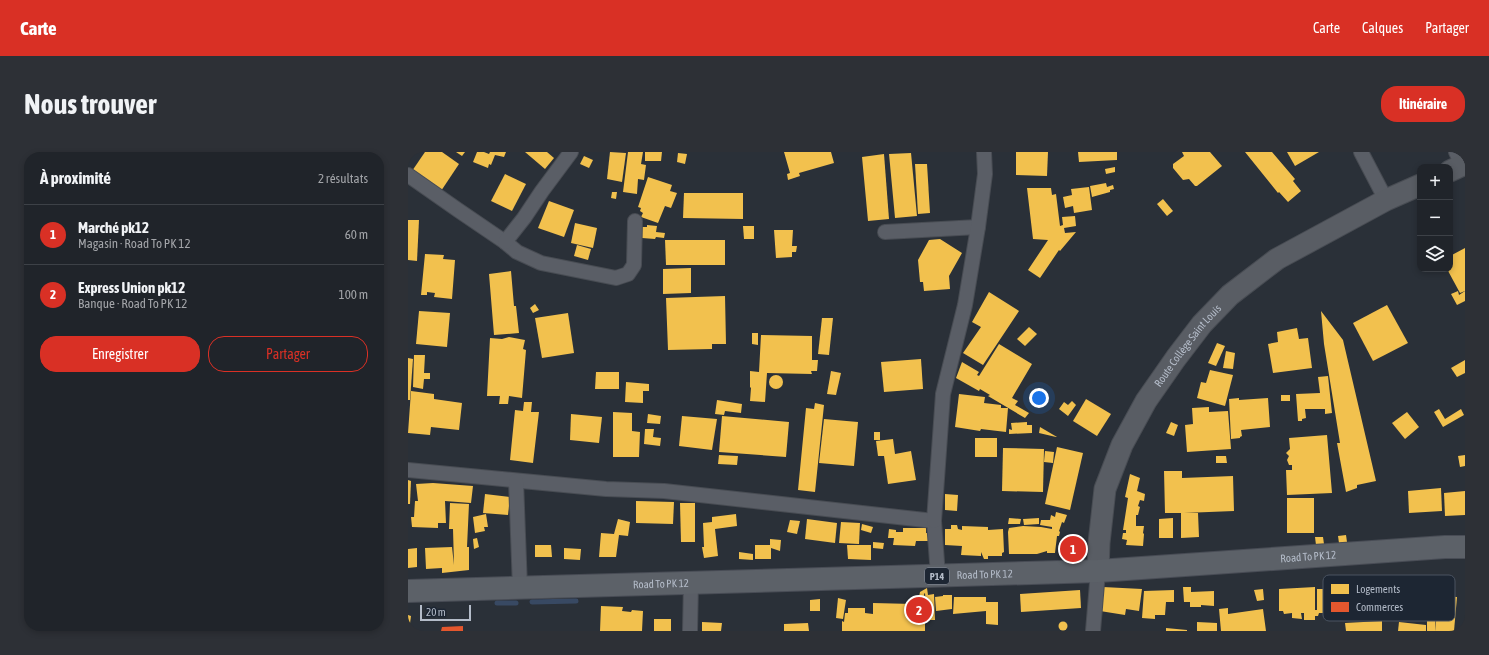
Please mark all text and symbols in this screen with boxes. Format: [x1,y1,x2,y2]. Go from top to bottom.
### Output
text: Carte [20,17,57,39]
text: Carte [1313,20,1340,36]
text: Calques [1362,20,1403,36]
text: Partager [1425,20,1469,36]
button: Itinéraire [1381,86,1465,122]
text: Nous trouver [24,88,156,120]
map controls [1417,164,1453,272]
button: + [1417,164,1453,200]
text: À proximité [40,168,111,188]
text: 2 résultats [318,171,368,186]
button: − [1417,200,1453,236]
text: Marché pk12 [78,219,149,236]
text: 1 [50,227,56,242]
text: 60 m [345,227,368,242]
text: Magasin · Road To PK 12 [78,236,191,251]
button: layers [1417,236,1453,272]
text: Express Union pk12 [78,279,185,296]
text: 2 [50,287,56,302]
text: 100 m [339,287,368,302]
text: Banque · Road To PK 12 [78,296,187,311]
street label: Route Collège Saint Louis [1152,302,1223,389]
button: Enregistrer [40,336,200,372]
button: Partager [208,336,368,372]
your location [1029,388,1049,408]
pin: 1 [1060,534,1086,564]
street label: Road To PK 12 [1280,549,1337,564]
street label: Road To PK 12 [957,567,1013,581]
road number: P14 [925,568,949,584]
legend [1323,575,1455,621]
street label: Road To PK 12 [633,577,689,590]
text: Logements [1356,583,1400,595]
pin: 2 [906,595,932,625]
text: Commerces [1356,601,1403,613]
scale bar [420,603,471,622]
text: 20 m [426,606,446,618]

